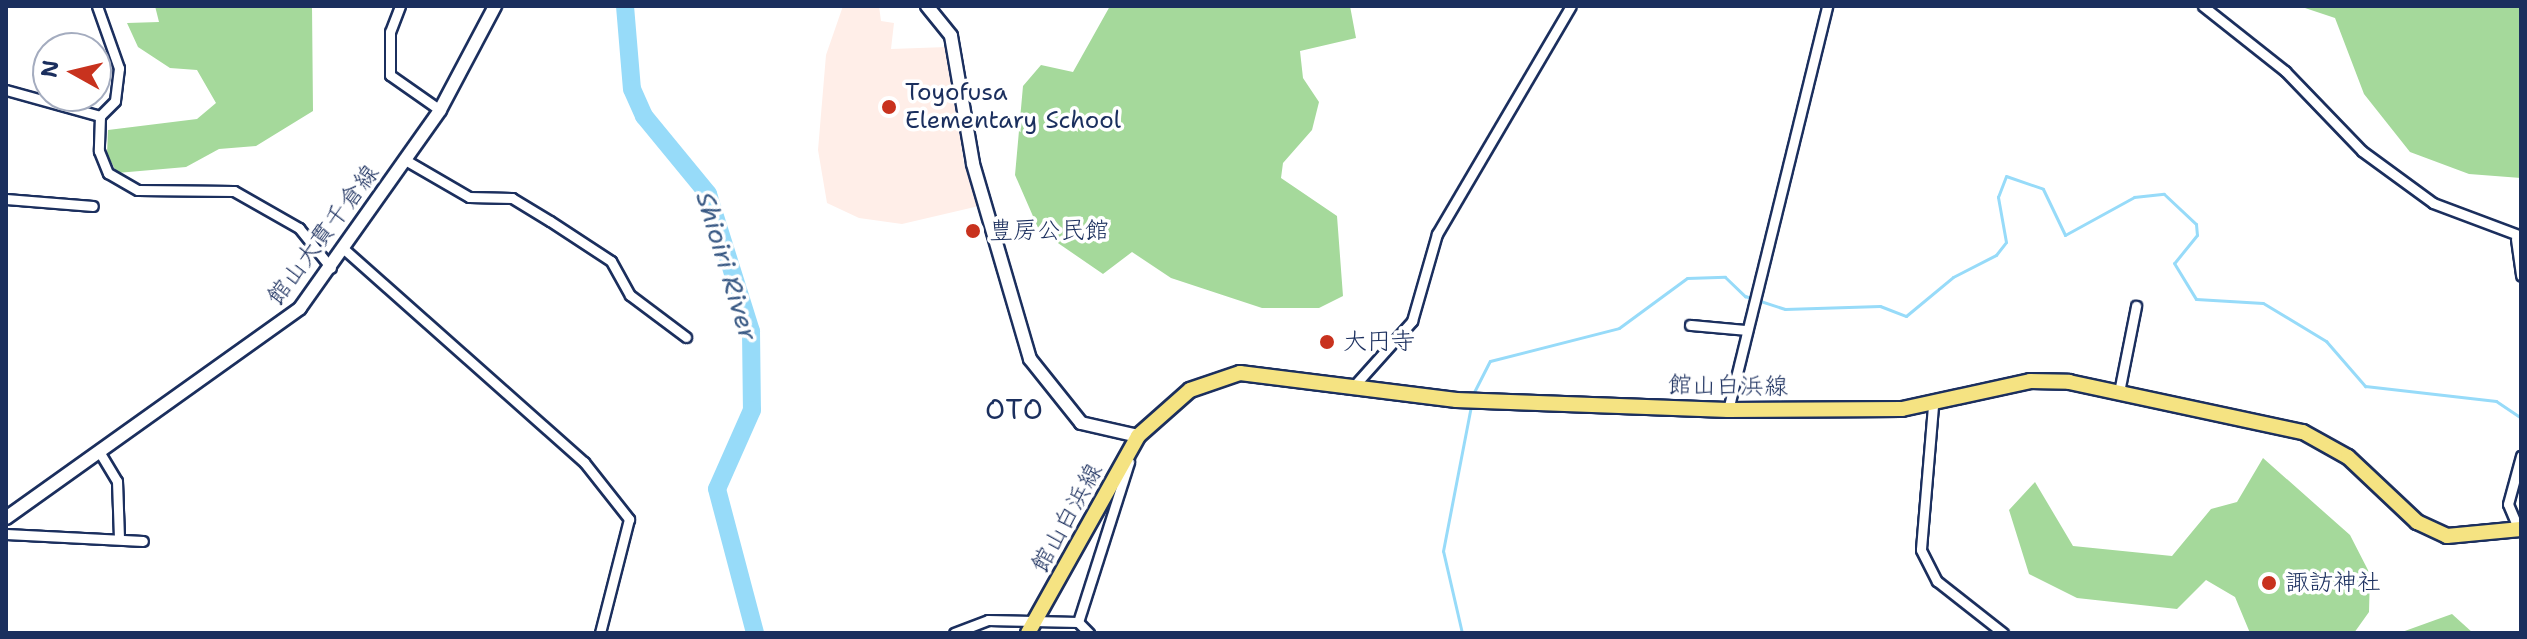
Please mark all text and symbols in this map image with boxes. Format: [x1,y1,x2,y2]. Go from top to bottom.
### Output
north arrow [32,32,112,112]
text: N [34,58,65,80]
place label: Toyofusa Elementary School [905,79,1121,135]
marker: Toyofusa Elementary School [880,98,898,116]
street label: 館山大貫千倉線 [261,159,385,311]
water label: Shioiri River [690,188,764,344]
place label: 豊房公民館 [989,217,1109,245]
marker: 豊房公民館 [964,222,982,240]
place label: 大円寺 [1343,328,1415,356]
marker: 大円寺 [1318,333,1336,351]
street label: 館山白浜線 [1668,371,1788,401]
district label: OTO [985,392,1045,426]
street label: 館山白浜線 [1025,459,1109,577]
place label: 諏訪神社 [2285,569,2381,597]
marker: 諏訪神社 [2260,574,2278,592]

